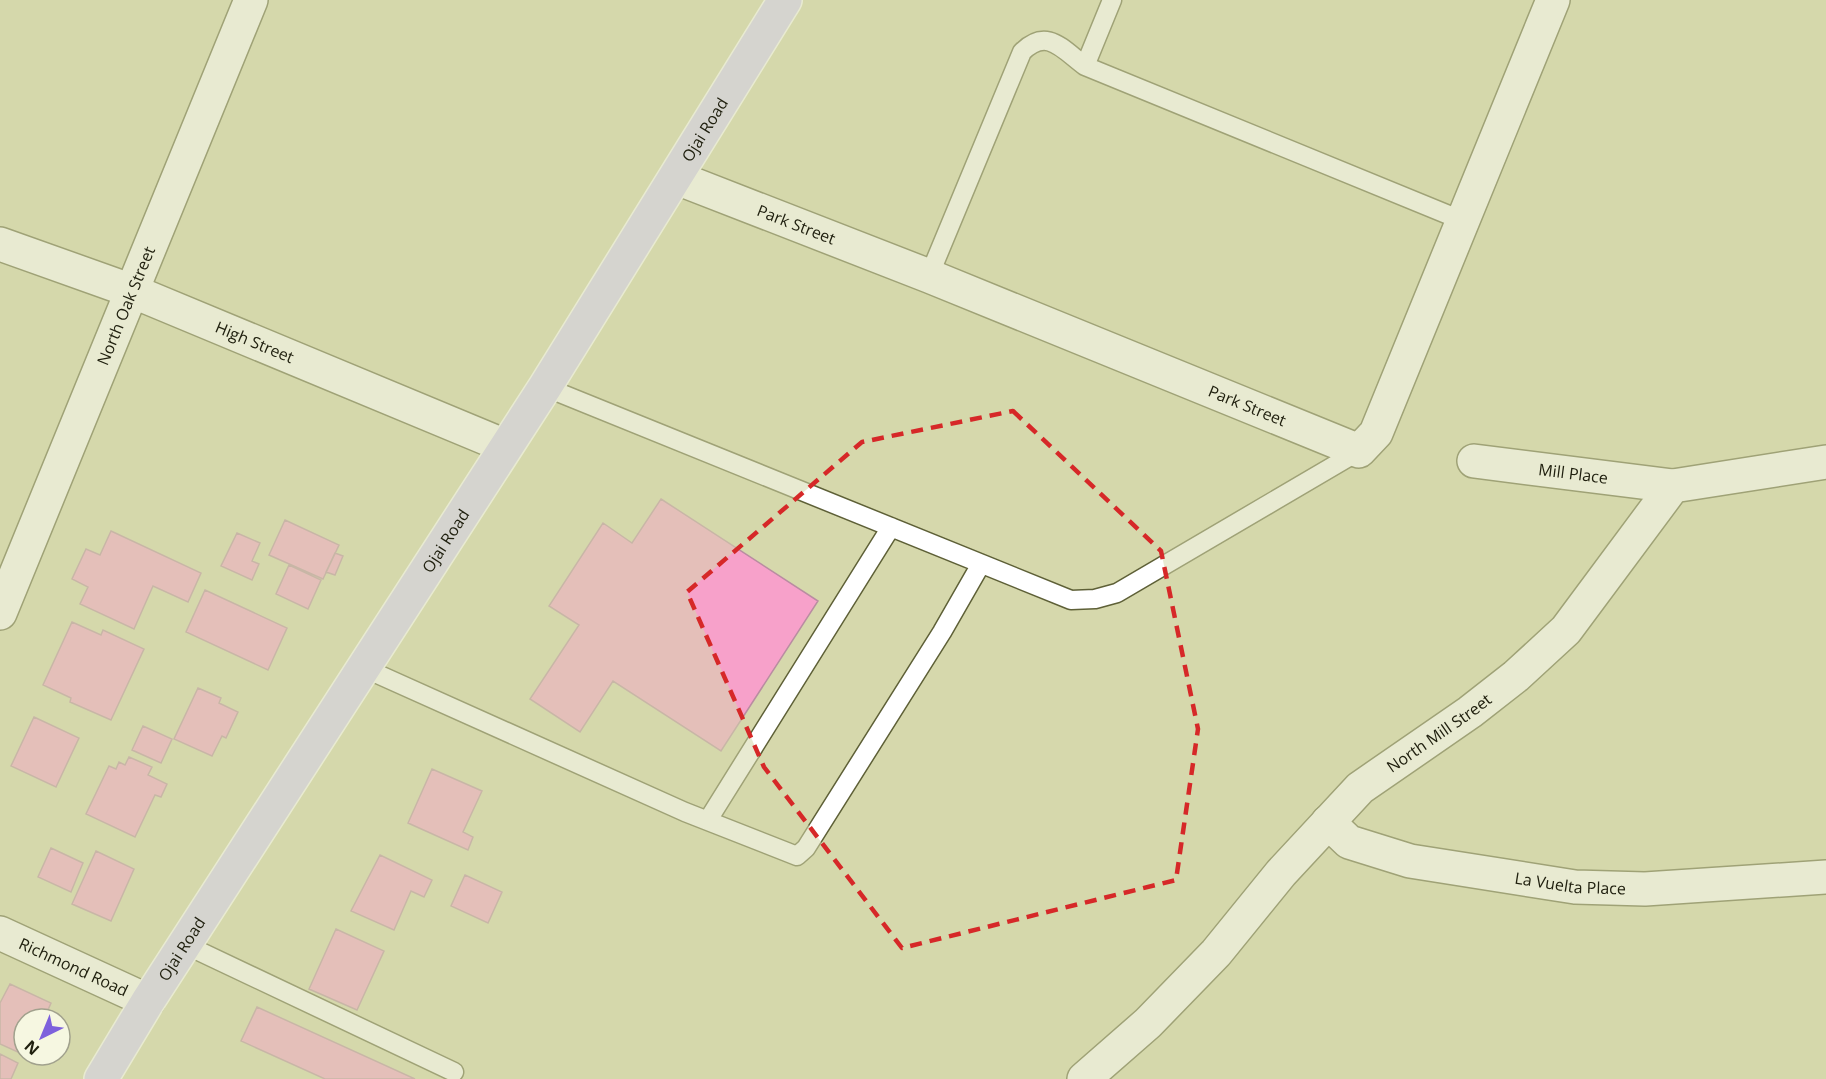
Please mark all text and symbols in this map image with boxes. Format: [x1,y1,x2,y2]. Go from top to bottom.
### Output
street label: Ojai Road [676,93,733,166]
street label: Park Street [754,199,839,250]
street label: North Oak Street [92,243,160,368]
street label: High Street [212,316,298,368]
street label: Park Street [1205,380,1290,431]
street label: Mill Place [1537,458,1609,489]
street label: Ojai Road [417,505,474,577]
street label: North Mill Street [1382,688,1496,777]
street label: La Vuelta Place [1513,867,1626,899]
street label: Ojai Road [153,913,210,985]
street label: Richmond Road [15,932,132,1001]
north arrow [12,1007,72,1067]
text: N [20,1035,44,1060]

